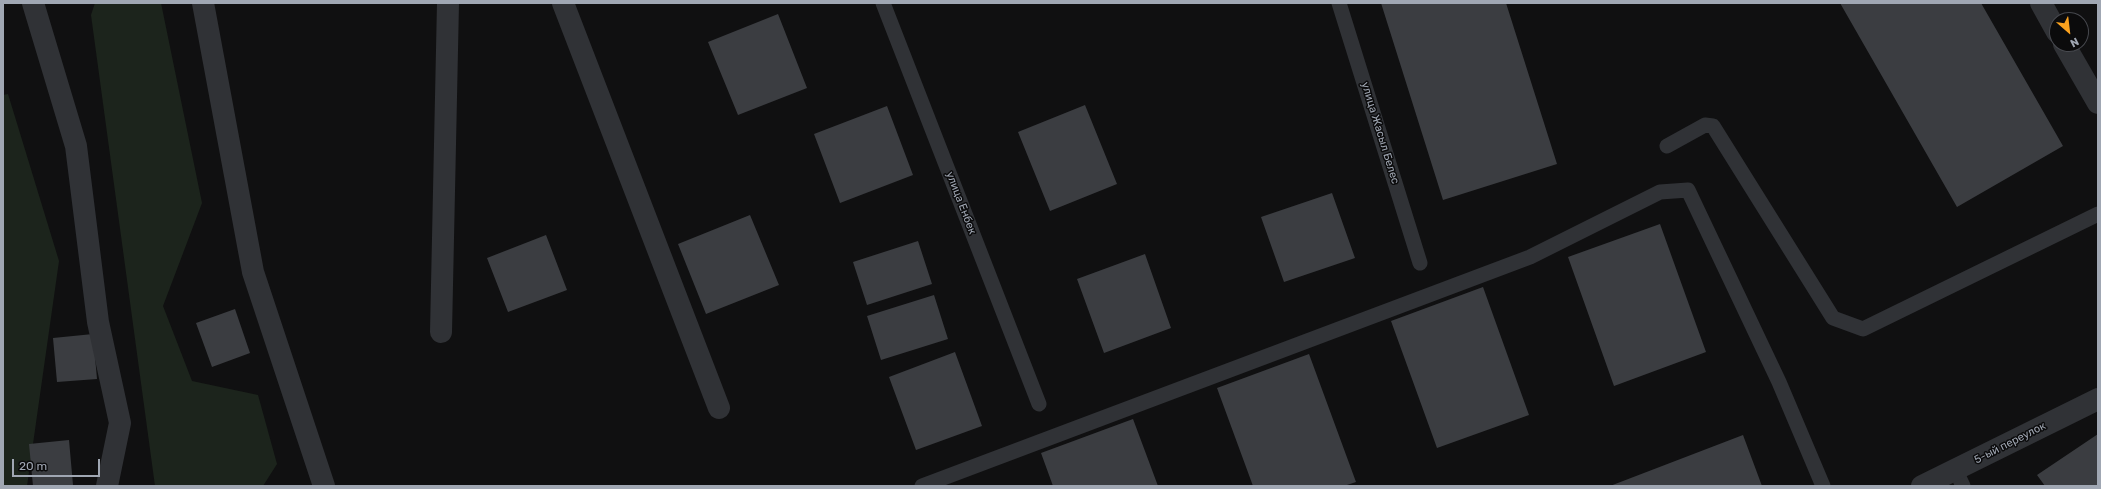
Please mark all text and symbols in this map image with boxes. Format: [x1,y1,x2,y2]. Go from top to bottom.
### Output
north arrow [2049,12,2089,52]
text: N [2068,35,2081,50]
street label: улица Жасыл Белес [1358,80,1402,186]
street label: улица Енбек [943,170,979,236]
street label: 5-ый переулок [1972,419,2048,467]
scale bar [14,451,102,477]
text: 20 m [19,459,47,473]

